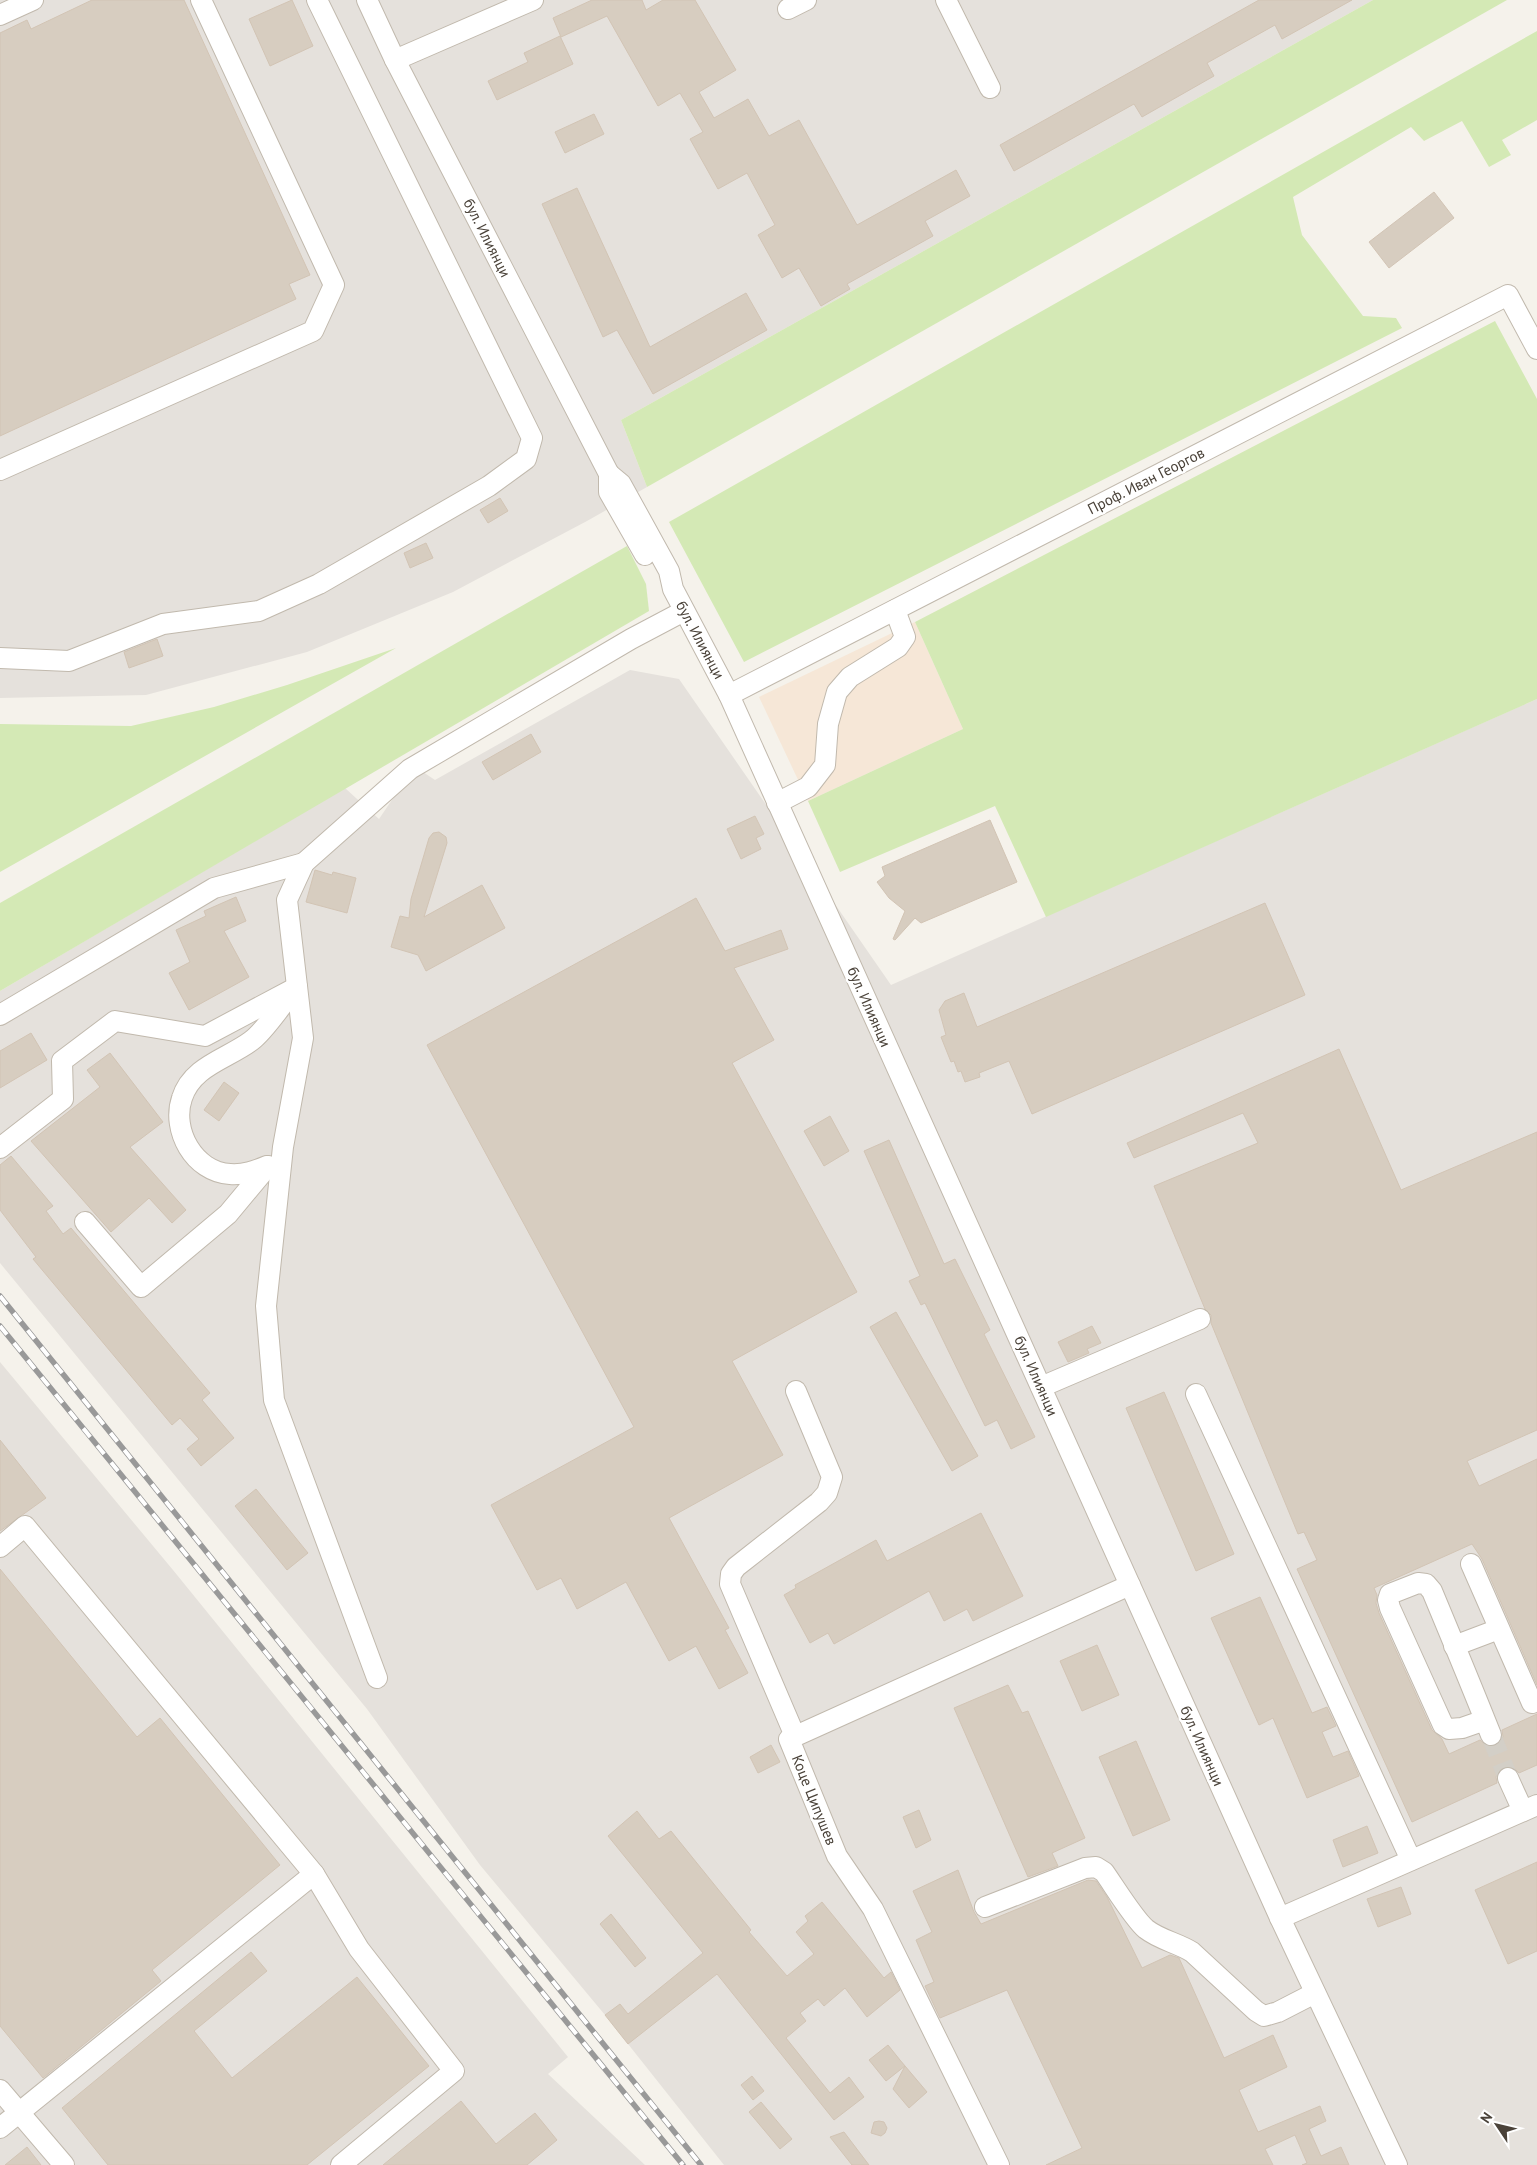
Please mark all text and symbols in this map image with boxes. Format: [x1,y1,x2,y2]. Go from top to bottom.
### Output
street label: бул. Илиянци [459,195,515,280]
street label: Проф. Иван Георгов [1084,443,1207,518]
street label: бул. Илиянци [672,597,729,682]
street label: бул. Илиянци [843,964,896,1050]
street label: бул. Илиянци [1010,1333,1063,1419]
street label: бул. Илиянци [1176,1703,1229,1789]
street label: Коце Ципушев [788,1752,841,1848]
north arrow [1472,2100,1522,2150]
text: N [1476,2109,1496,2126]

